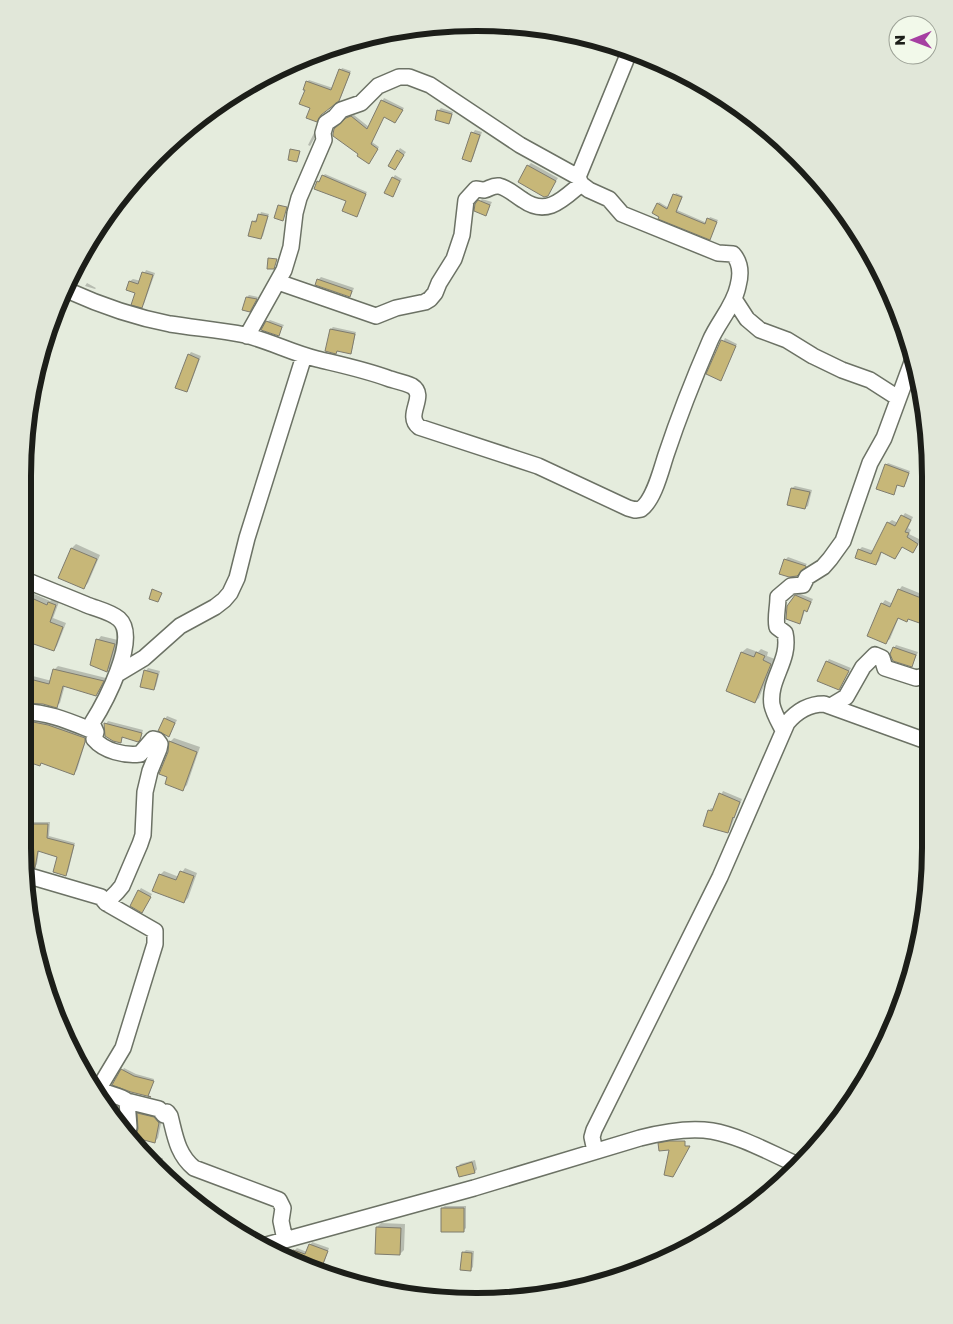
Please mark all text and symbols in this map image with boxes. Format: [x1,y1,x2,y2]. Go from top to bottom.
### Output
north arrow [888,15,938,65]
text: N [891,35,908,46]

